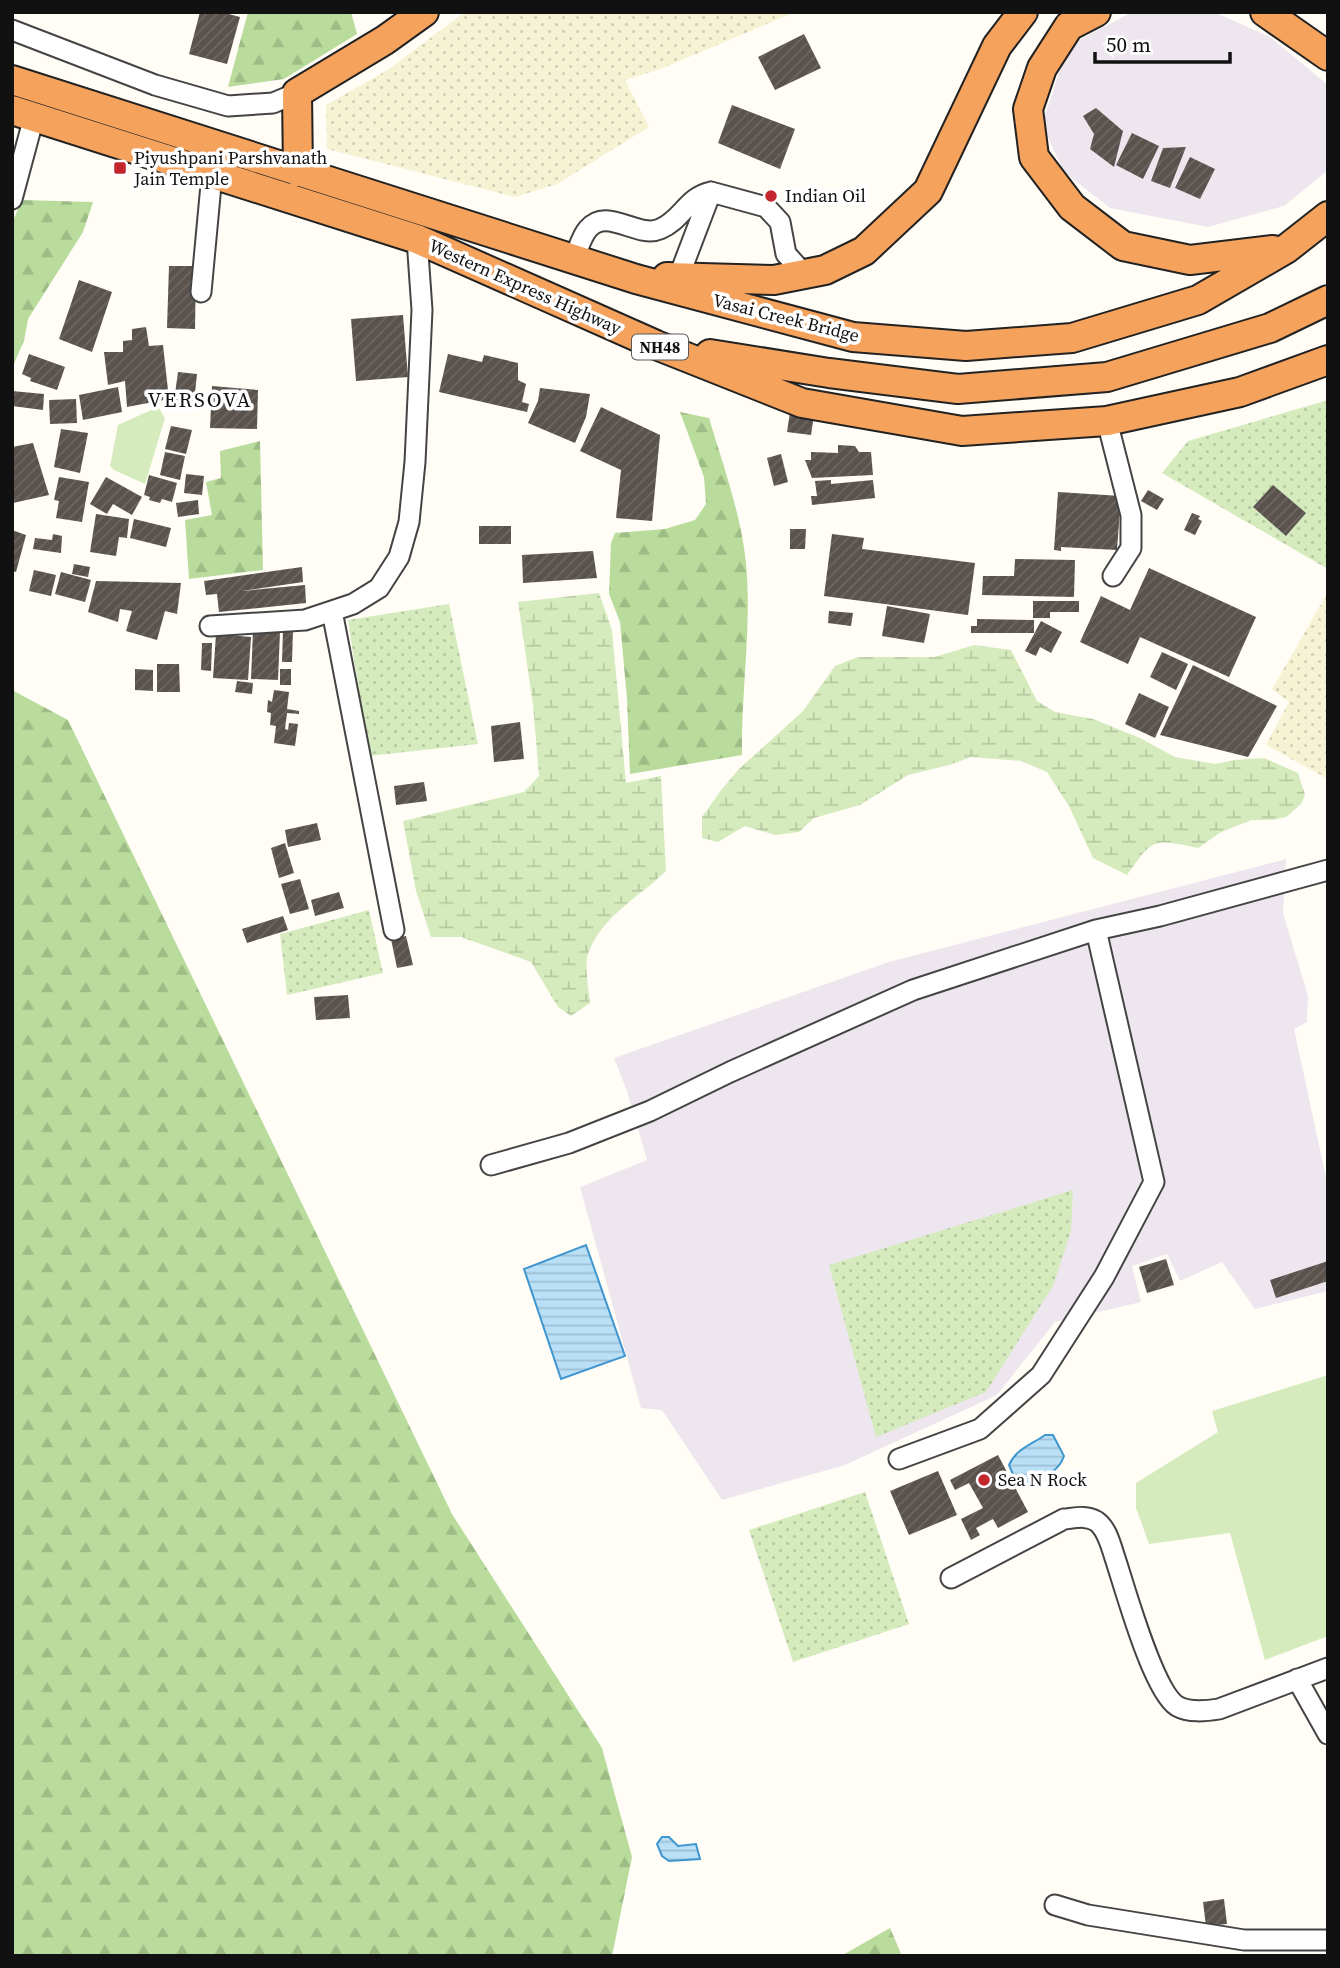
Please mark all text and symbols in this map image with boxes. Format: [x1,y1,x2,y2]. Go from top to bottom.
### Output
scale bar [1095,21,1230,65]
text: 50 m [1106,30,1151,59]
place label: Piyushpani Parshvanath Jain Temple [133,145,328,191]
marker: Piyushpani Parshvanath Jain Temple [112,160,128,176]
place label: Indian Oil [785,183,866,208]
marker: Indian Oil [763,188,779,204]
street label: Western Express Highway [425,233,626,341]
street label: Vasai Creek Bridge [710,287,862,348]
road number: NH48 [632,334,688,360]
district label: VERSOVA [148,385,252,414]
place label: Sea N Rock [998,1467,1087,1492]
marker: Sea N Rock [976,1472,992,1488]

